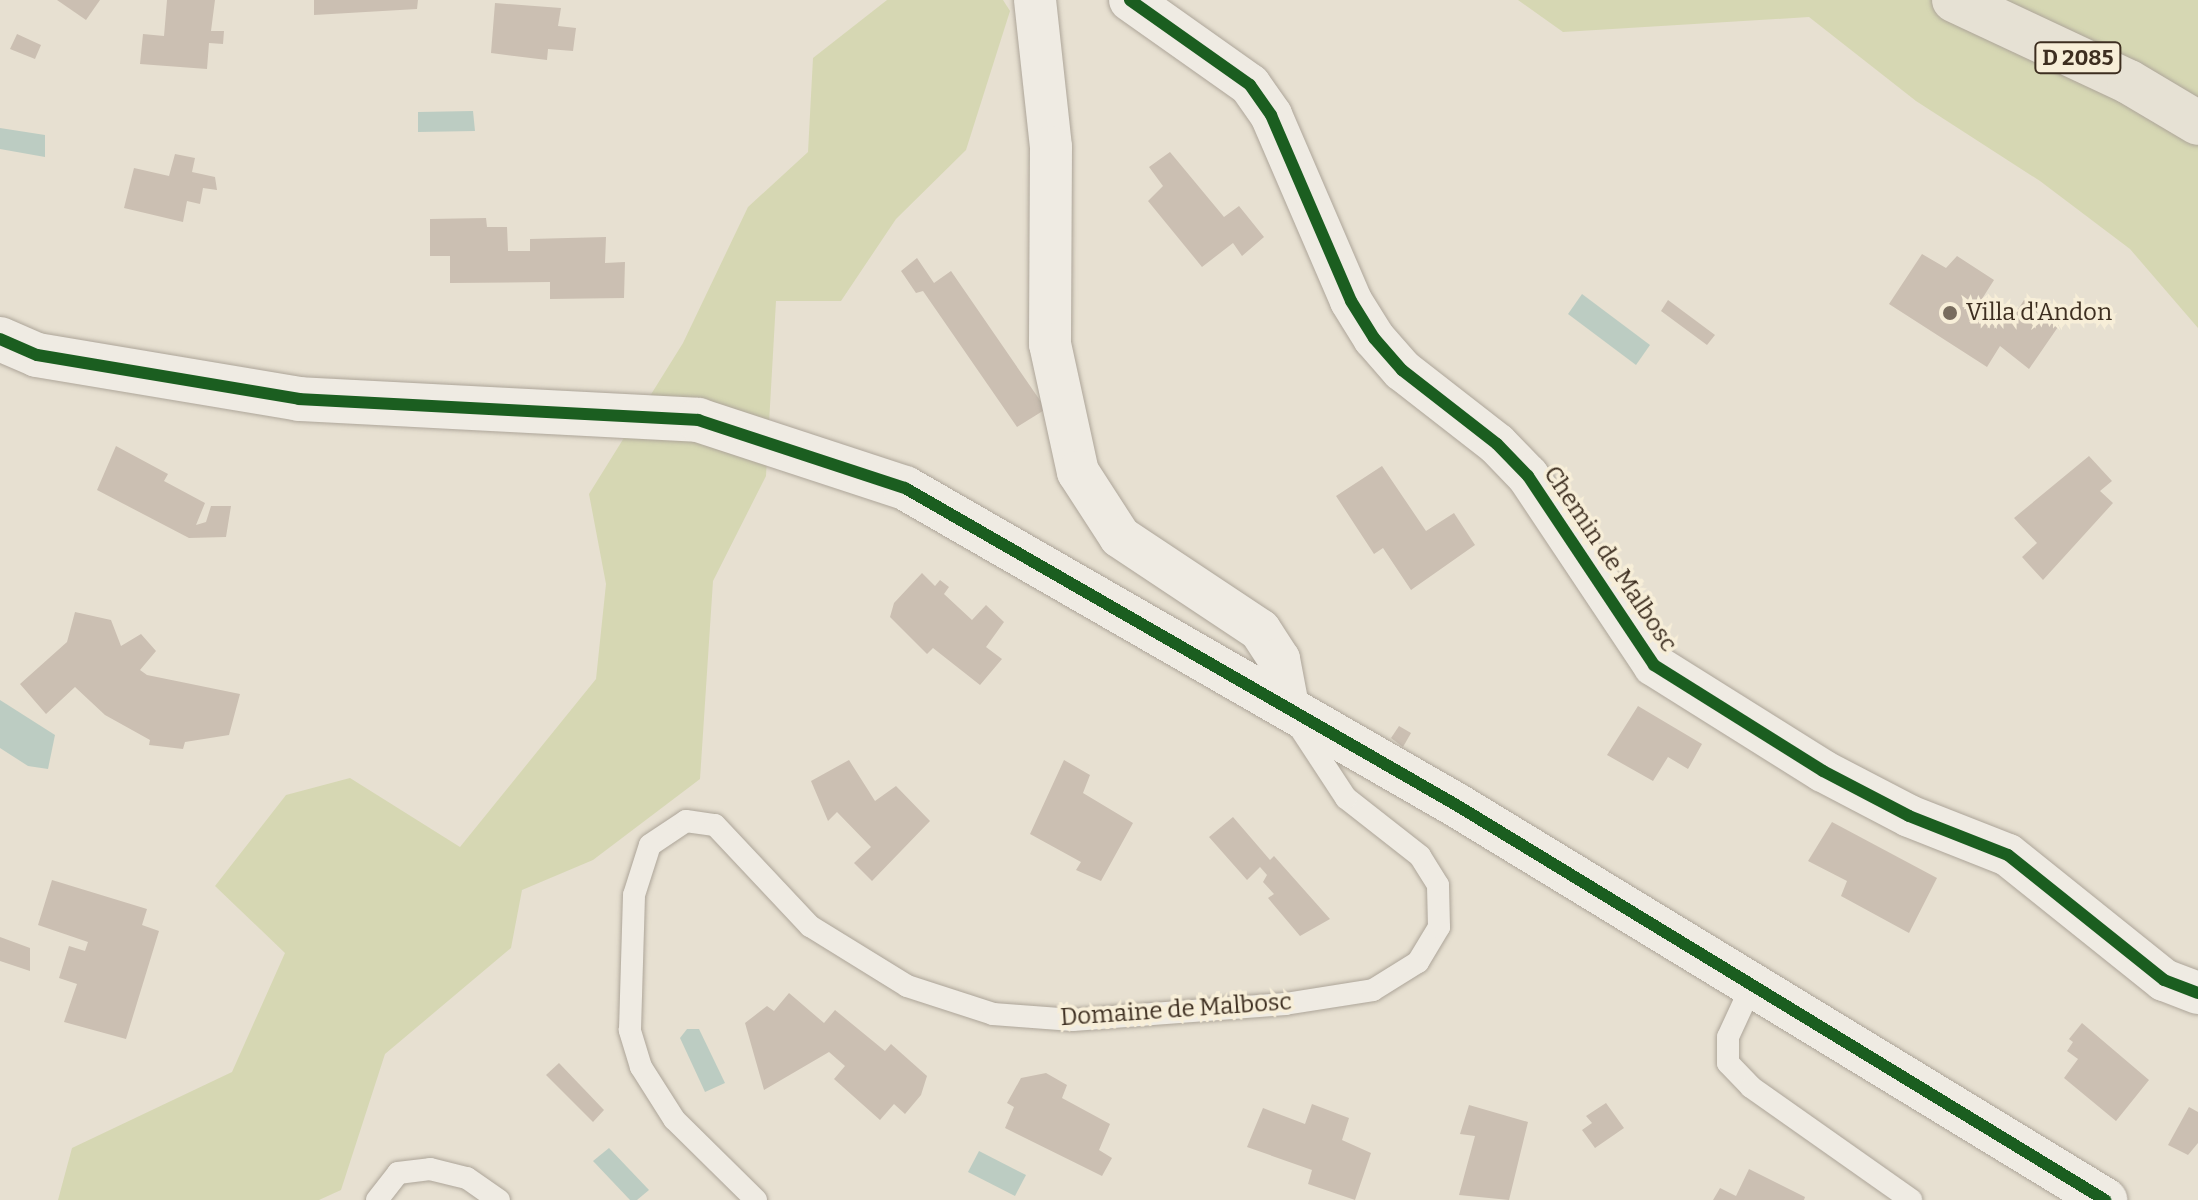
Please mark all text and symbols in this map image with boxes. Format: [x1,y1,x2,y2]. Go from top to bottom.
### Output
road number: D 2085 [2034,40,2122,76]
place label: Villa d'Andon [1966,299,2112,327]
marker: Villa d'Andon [1941,304,1959,322]
street label: Chemin de Malbosc [1537,461,1683,657]
street label: Domaine de Malbosc [1059,988,1293,1032]

